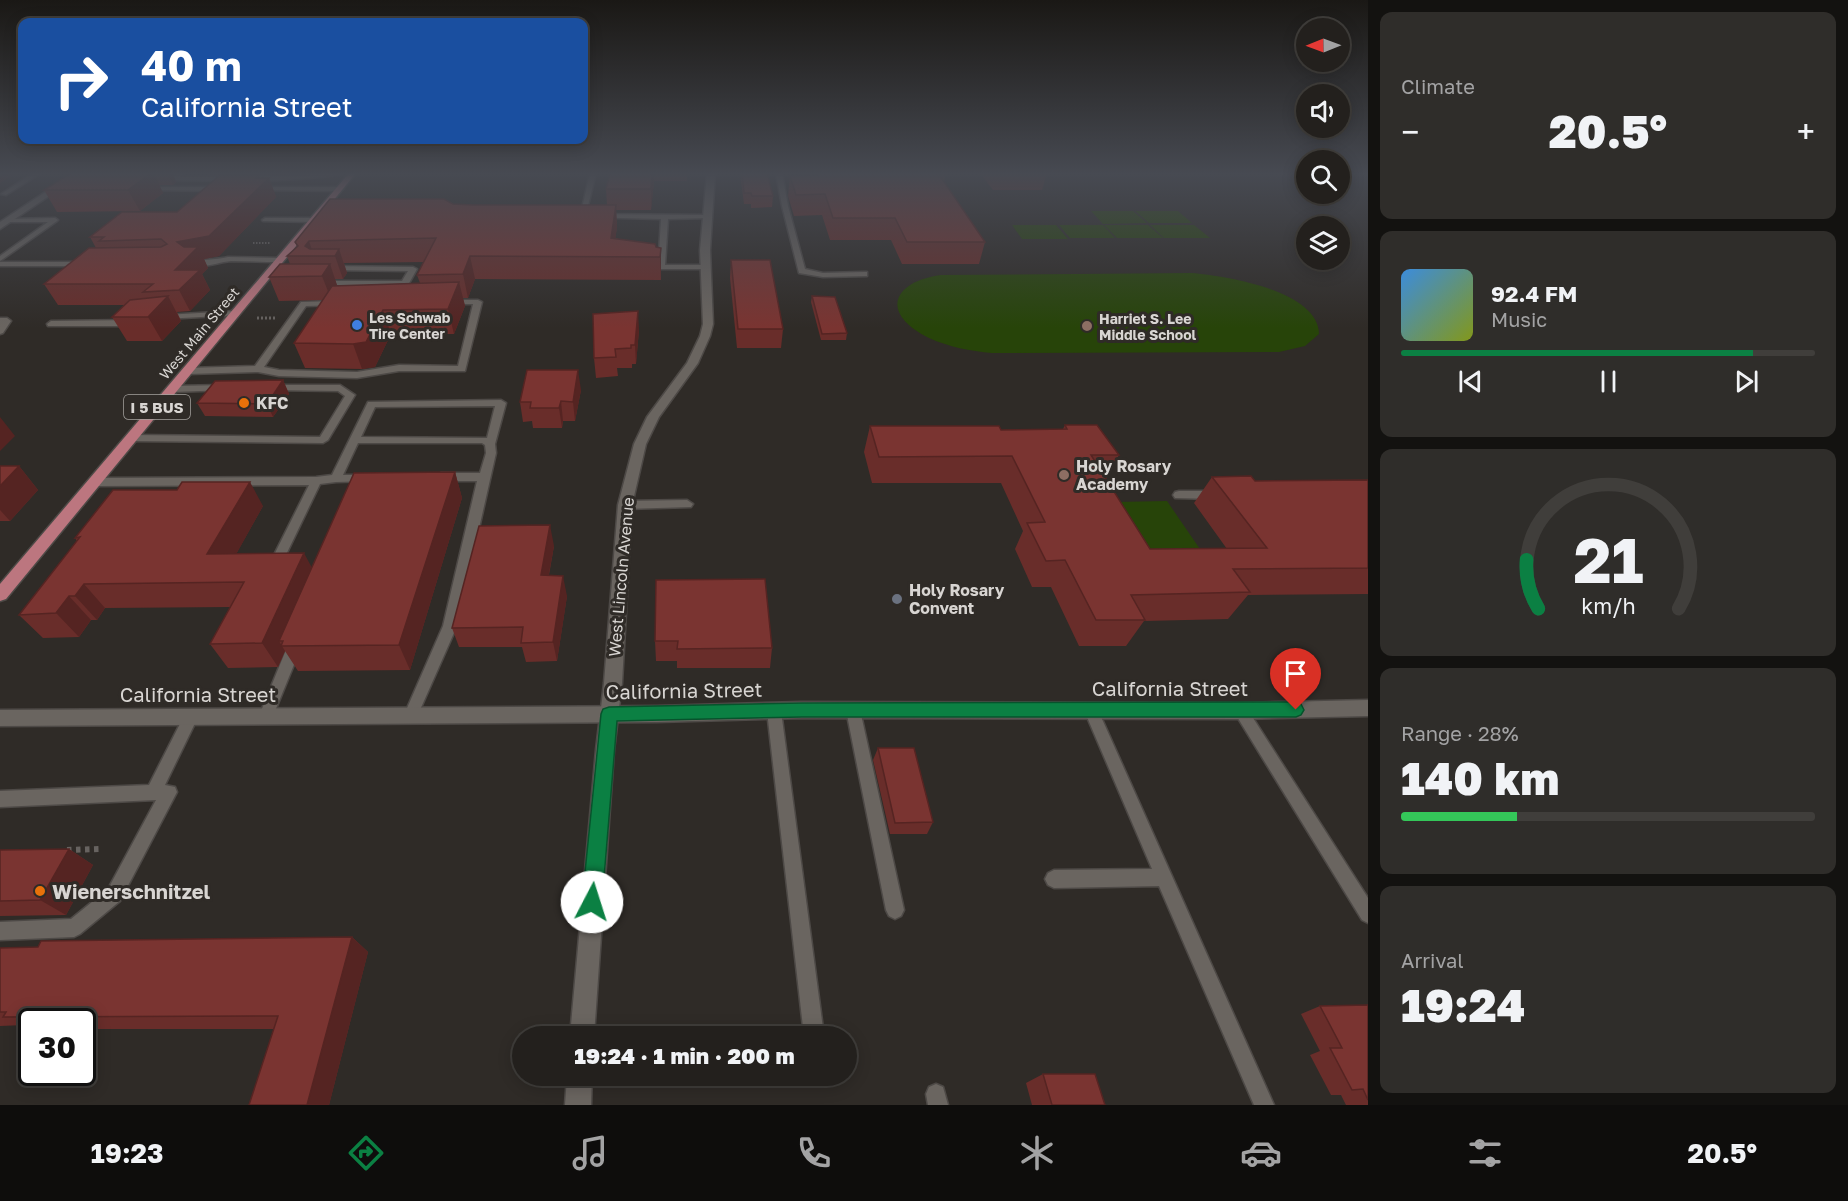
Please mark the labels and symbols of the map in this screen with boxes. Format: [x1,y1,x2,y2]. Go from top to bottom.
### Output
north arrow [1296,18,1350,72]
street label: West Main Street [156,284,242,382]
place label: Les Schwab Tire Center [369,309,451,342]
place label: Harriet S. Lee Middle School [1099,310,1197,343]
marker: Les Schwab Tire Center [350,318,364,332]
marker: Harriet S. Lee Middle School [1080,319,1094,333]
place label: KFC [256,393,288,413]
road number: I 5 BUS [124,395,190,419]
marker: KFC [237,396,251,410]
place label: Holy Rosary Academy [1076,456,1172,494]
marker: Holy Rosary Academy [1057,468,1071,482]
street label: West Lincoln Avenue [604,496,638,658]
place label: Holy Rosary Convent [909,580,1005,618]
marker: Holy Rosary Convent [890,592,904,606]
pin [1270,648,1321,710]
street label: California Street [1092,676,1248,700]
street label: California Street [605,677,763,703]
street label: California Street [120,682,276,706]
position arrow [560,870,624,934]
place label: Wienerschnitzel [52,879,211,903]
marker: Wienerschnitzel [33,884,47,898]
speed limit sign: 30 [18,1008,96,1086]

